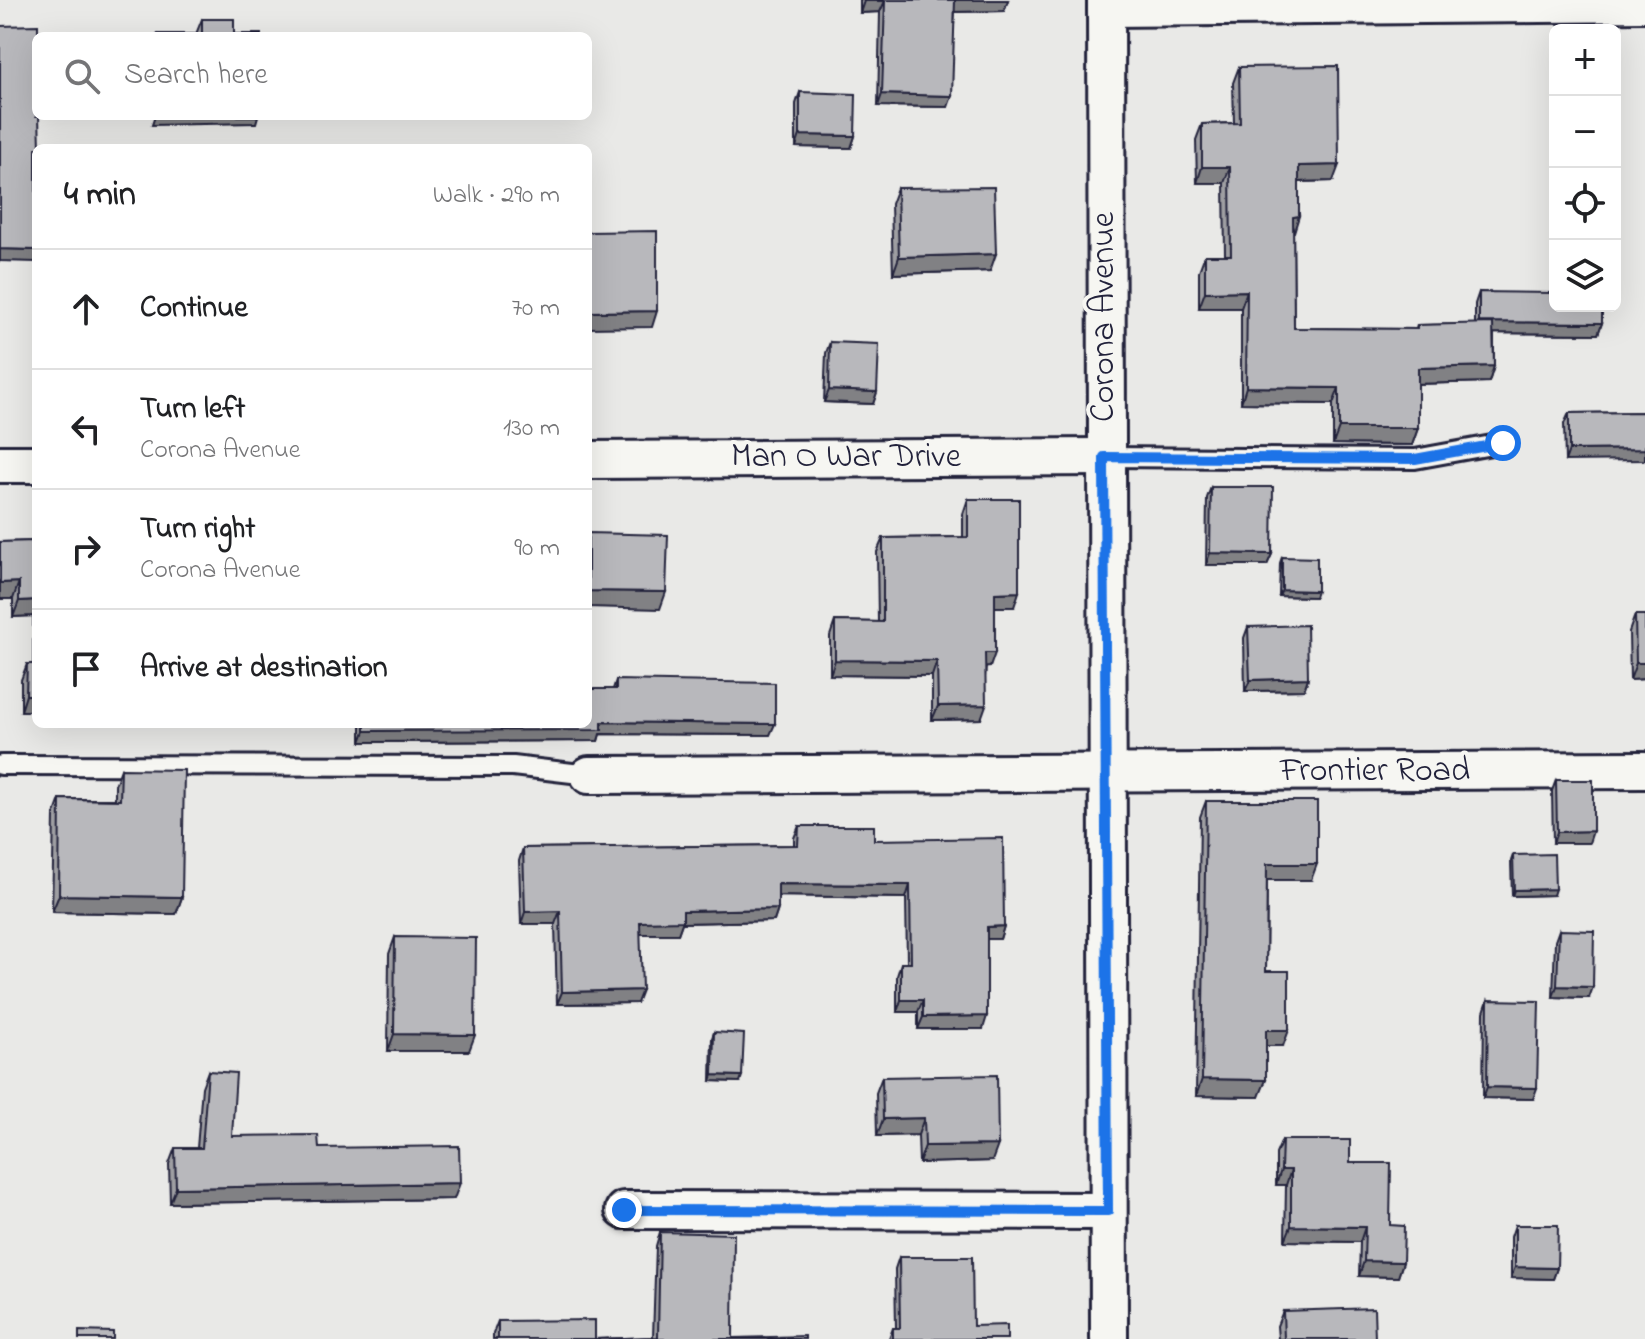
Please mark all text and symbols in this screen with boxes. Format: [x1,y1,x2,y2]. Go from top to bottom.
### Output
map controls [1549,24,1621,312]
button: + [1549,24,1621,96]
search box [32,32,592,120]
icon: search [60,54,104,98]
text: Search here [124,54,268,98]
button: − [1549,96,1621,168]
button: locate [1549,168,1621,240]
text: 4 min [64,171,136,221]
text: Walk · 290 m [433,177,560,215]
street label: Corona Avenue [1080,211,1130,422]
button: layers [1549,240,1621,312]
icon: ahead [64,287,108,331]
text: Continue [140,287,248,331]
text: 70 m [511,290,560,328]
text: Turn left [140,388,245,432]
icon: left [64,407,108,451]
text: 130 m [503,410,560,448]
route start [1485,425,1521,461]
text: Corona Avenue [140,432,300,470]
street label: Man O War Drive [731,433,962,483]
text: Turn right [140,508,255,552]
icon: right [64,527,108,571]
text: 90 m [514,530,560,568]
text: Corona Avenue [140,552,300,590]
icon: arrive [64,647,108,691]
text: Arrive at destination [140,647,388,691]
street label: Frontier Road [1279,747,1470,797]
route end [606,1192,642,1228]

